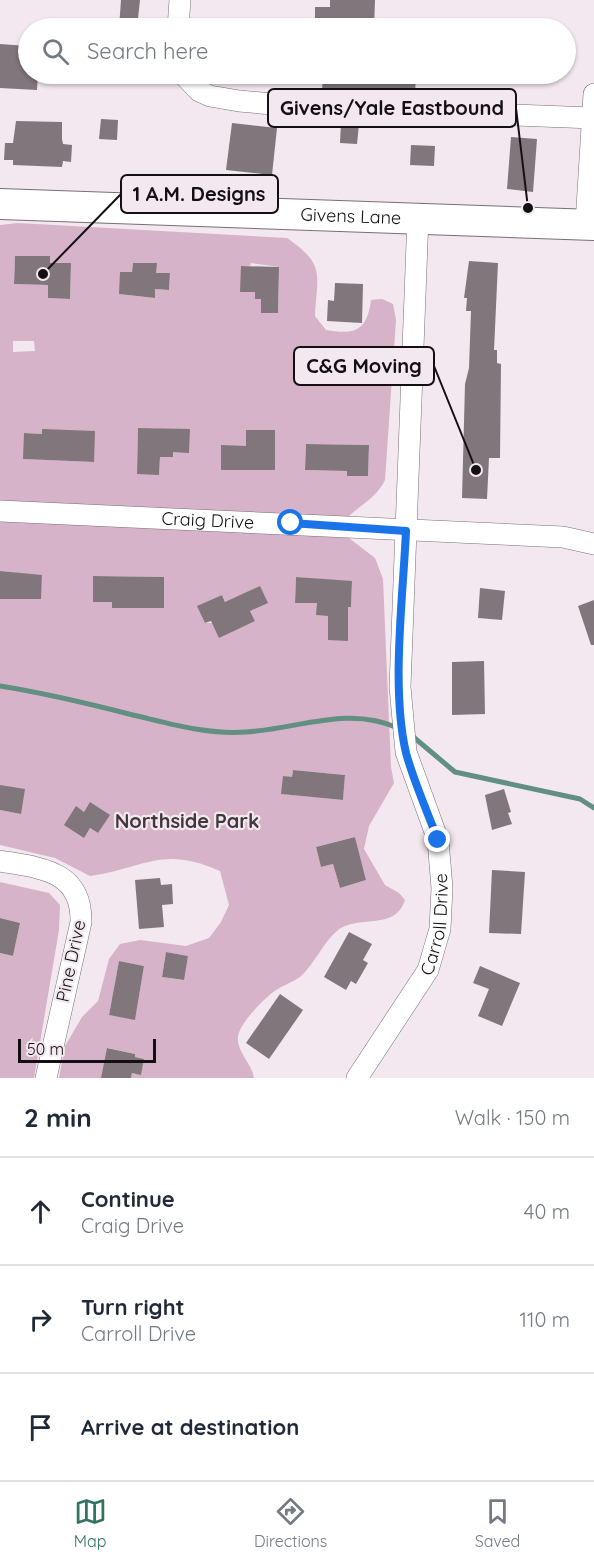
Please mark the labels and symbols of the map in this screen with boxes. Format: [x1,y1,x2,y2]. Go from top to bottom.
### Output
callout: Givens/Yale Eastbound [268,89,516,127]
text: Givens/Yale Eastbound [280,95,504,120]
callout: 1 A.M. Designs [121,175,278,213]
text: 1 A.M. Designs [132,181,266,206]
street label: Givens Lane [300,203,402,229]
callout: C&G Moving [294,347,434,385]
text: C&G Moving [306,353,422,378]
street label: Craig Drive [161,506,255,534]
route start [277,509,303,535]
district label: Northside Park [115,808,259,833]
route end [424,826,450,852]
street label: Carroll Drive [415,872,453,978]
street label: Pine Drive [51,918,90,1004]
scale bar [18,1036,156,1064]

